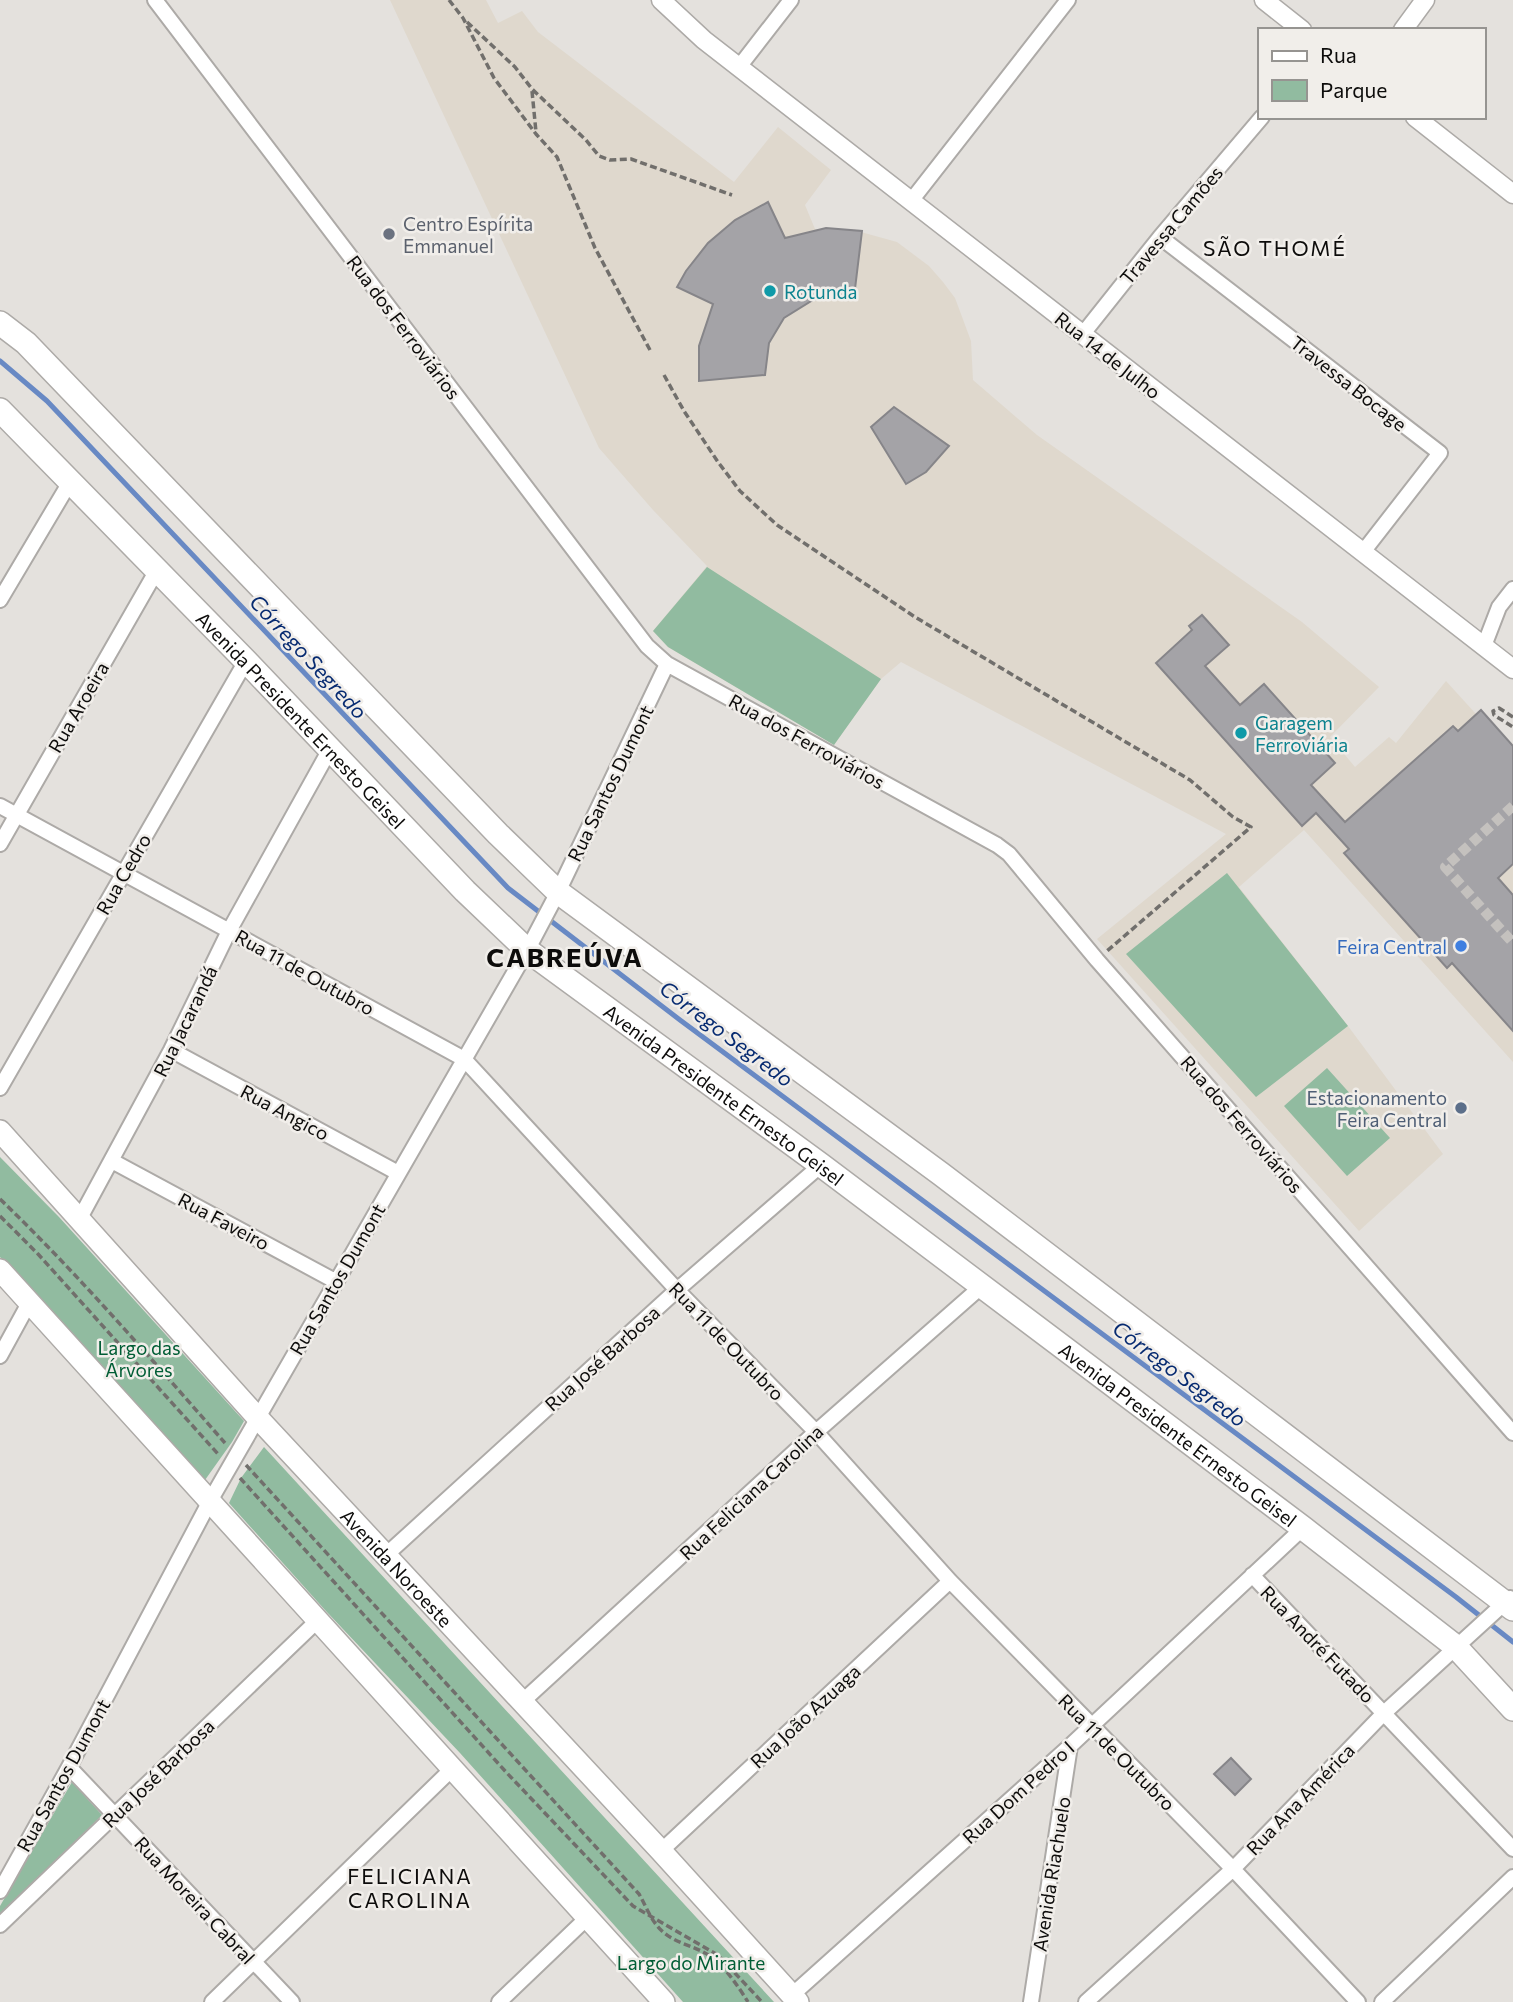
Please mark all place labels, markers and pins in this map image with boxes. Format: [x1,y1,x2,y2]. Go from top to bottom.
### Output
place label: Centro Espírita Emmanuel [403,212,533,257]
marker: Centro Espírita Emmanuel [381,226,397,242]
place label: Rotunda [784,280,858,303]
marker: Rotunda [762,283,778,299]
place label: Garagem Ferroviária [1255,711,1348,756]
marker: Garagem Ferroviária [1233,725,1249,741]
place label: Feira Central [1337,935,1447,958]
marker: Feira Central [1453,938,1469,954]
place label: Estacionamento Feira Central [1307,1086,1447,1131]
marker: Estacionamento Feira Central [1453,1100,1469,1116]

